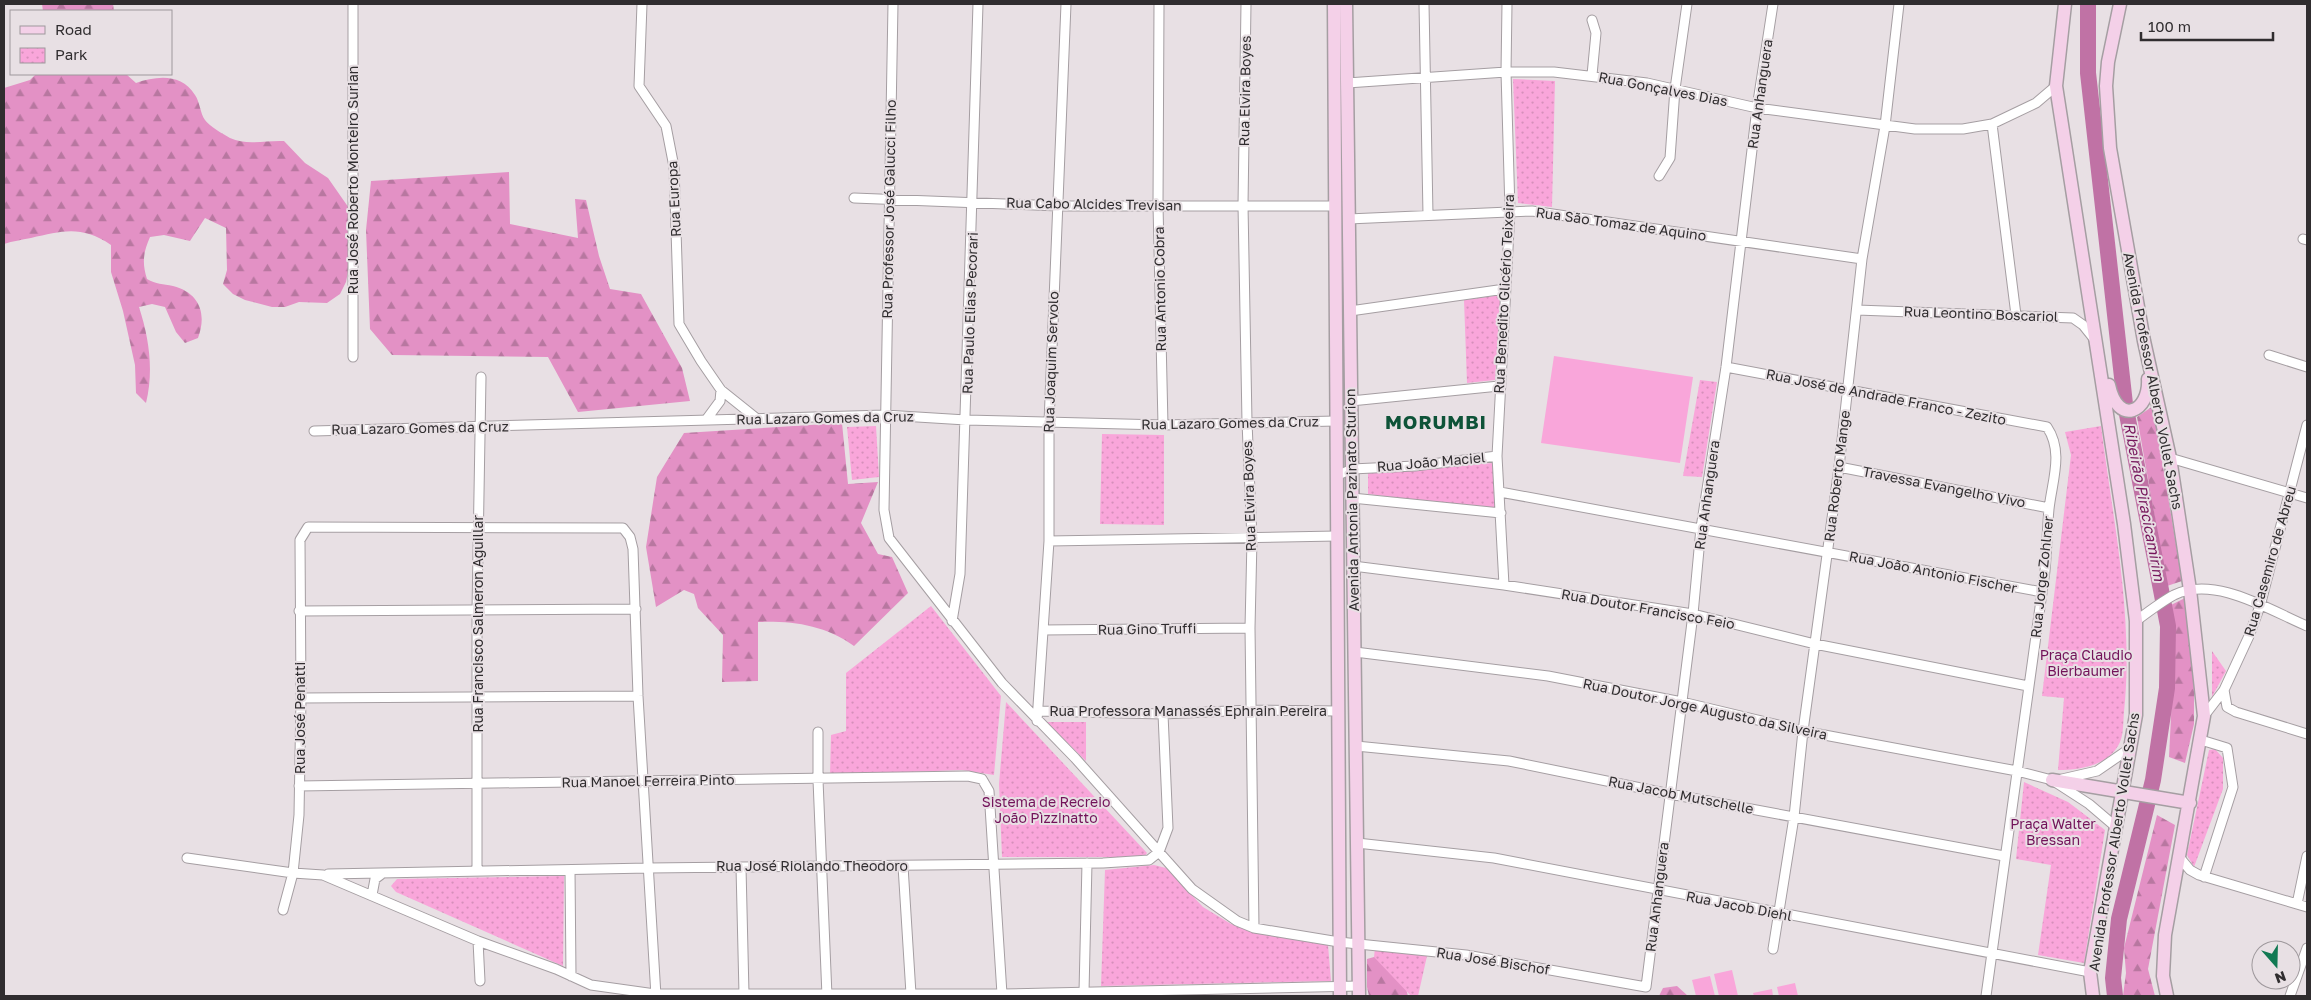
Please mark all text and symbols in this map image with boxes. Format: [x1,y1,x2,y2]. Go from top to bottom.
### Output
legend [10,10,172,75]
scale bar [2141,10,2274,42]
text: 100 m [2148,17,2191,35]
text: Road [55,20,92,38]
street label: Rua Elvira Boyes [1235,35,1254,147]
street label: Rua Anhanguera [1743,38,1776,150]
text: Park [55,45,88,63]
street label: Rua José Roberto Monteiro Surian [344,66,361,294]
street label: Rua Gonçalves Dias [1597,68,1729,109]
street label: Rua Professor José Galucci Filho [878,99,899,319]
street label: Rua Europa [663,160,684,238]
street label: Rua Cabo Alcides Trevisan [1006,193,1182,214]
street label: Rua Benedito Glicério Teixeira [1490,194,1517,394]
street label: Rua São Tomaz de Aquino [1535,203,1707,244]
street label: Rua Antonio Cobra [1150,226,1169,352]
street label: Rua Paulo Elias Pecorari [958,232,981,394]
street label: Avenida Professor Alberto Vollet Sachs [2120,251,2187,511]
street label: Rua Joaquim Servolo [1040,291,1061,433]
street label: Rua Leontino Boscariol [1903,302,2059,325]
street label: Rua José de Andrade Franco - Zezito [1765,365,2008,428]
street label: Avenida Antonia Pazinato Sturion [1341,388,1362,612]
street label: Rua Lazaro Gomes da Cruz [736,407,914,428]
street label: Rua Roberto Mange [1820,409,1853,543]
district label: MORUMBI [1385,410,1487,433]
street label: Rua Lazaro Gomes da Cruz [1141,412,1319,433]
street label: Rua Lazaro Gomes da Cruz [331,417,509,438]
water label: Ribeirão Piracicamirim [2121,421,2169,583]
street label: Rua Anhanguera [1690,439,1723,551]
street label: Rua Elvira Boyes [1238,440,1259,552]
street label: Rua João Maciel [1376,448,1486,475]
street label: Travessa Evangelho Vivo [1861,462,2027,511]
street label: Rua Casemiro de Abreu [2240,484,2299,638]
street label: Rua Francisco Salmeron Aguillar [469,515,486,733]
street label: Rua Jorge Zohlner [2027,515,2056,639]
street label: Rua João Antonio Fischer [1848,547,2019,596]
street label: Rua Doutor Francisco Feio [1560,585,1736,632]
street label: Rua Gino Truffi [1097,619,1196,638]
park label: Praça Claudio Bierbaumer [2040,646,2132,679]
street label: Rua José Penatti [291,662,308,774]
street label: Rua Doutor Jorge Augusto da Silveira [1581,674,1829,743]
street label: Rua Professora Manassés Ephrain Pereira [1049,702,1327,719]
street label: Avenida Professor Alberto Vollet Sachs [2085,711,2142,972]
street label: Rua Manoel Ferreira Pinto [561,770,735,791]
street label: Rua Jacob Mutschelle [1607,772,1755,817]
park label: Sistema de Recreio João Pìzzinatto [982,793,1110,826]
park label: Praça Walter Bressan [2010,815,2096,848]
street label: Rua Anhanguera [1641,841,1672,953]
street label: Rua José Riolando Theodoro [716,857,908,874]
street label: Rua Jacob Diehl [1685,887,1794,924]
north arrow [2251,940,2301,990]
street label: Rua José Bischof [1435,943,1551,978]
text: N [2273,968,2289,987]

